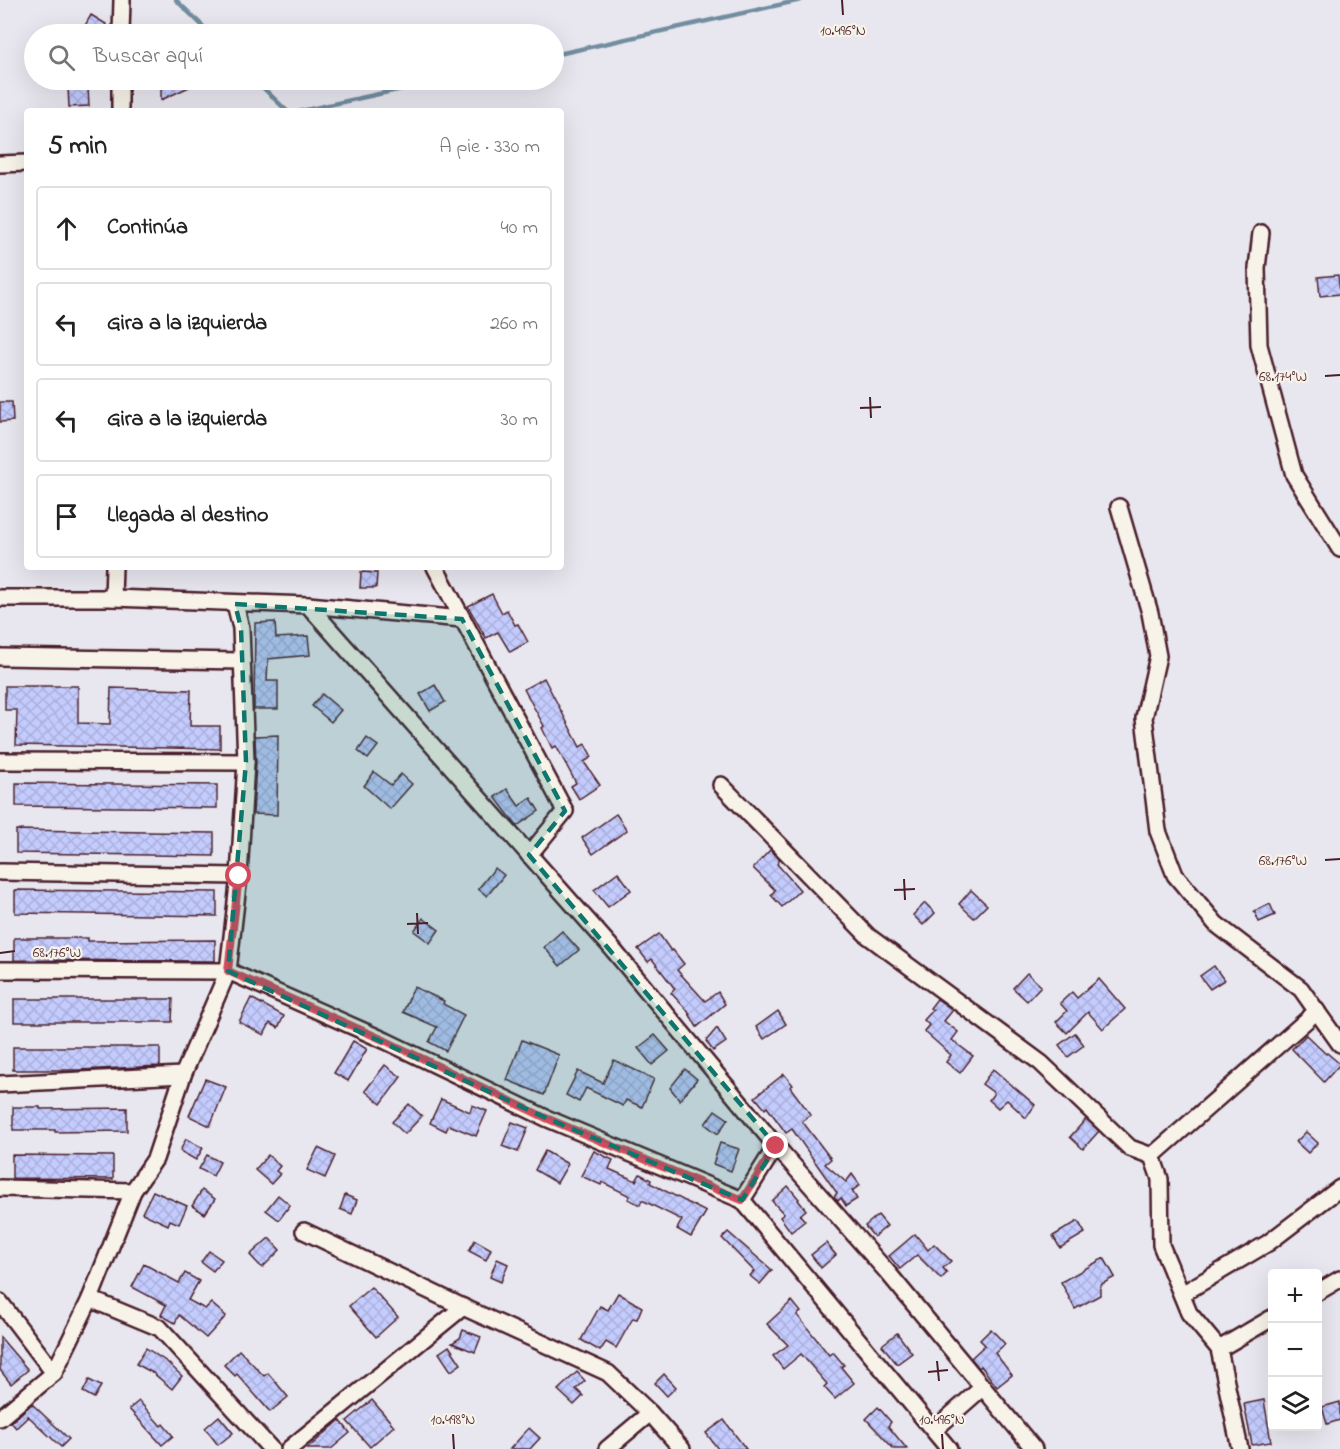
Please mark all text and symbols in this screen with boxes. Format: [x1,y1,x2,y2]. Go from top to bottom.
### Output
text: 10.496°N [820,20,866,42]
search box [24,24,564,90]
icon: search [45,41,78,74]
text: Buscar aquí [93,41,203,73]
text: 5 min [48,128,107,166]
text: A pie · 330 m [439,133,540,162]
icon: ahead [50,212,83,245]
text: Continúa [107,212,188,244]
text: 40 m [501,214,538,243]
icon: left [50,308,83,341]
text: Gira a la izquierda [107,308,267,340]
text: 260 m [490,310,538,339]
text: 68.174°W [1259,366,1307,388]
icon: left [50,404,83,437]
text: Gira a la izquierda [107,404,267,436]
text: 30 m [501,406,538,435]
icon: arrive [50,500,83,533]
text: Llegada al destino [107,500,268,532]
text: 68.176°W [1259,850,1307,872]
route start [225,862,251,888]
text: 68.176°W [33,942,81,964]
route end [762,1132,788,1158]
map controls [1268,1269,1322,1431]
button: + [1268,1269,1322,1323]
button: − [1268,1323,1322,1377]
button: layers [1268,1377,1322,1431]
text: 10.498°N [431,1409,475,1431]
text: 10.496°N [919,1409,965,1431]

